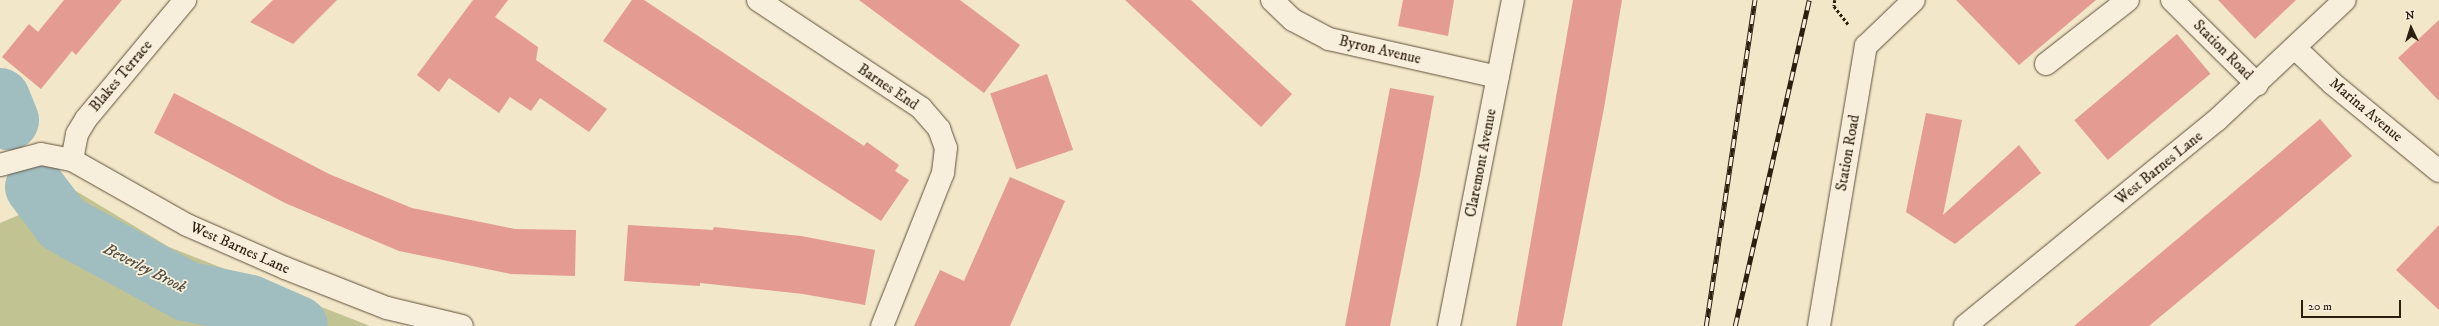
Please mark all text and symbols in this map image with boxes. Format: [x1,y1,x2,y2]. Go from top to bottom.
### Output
north arrow [2391,8,2431,48]
text: N [2405,9,2415,23]
street label: Station Road [2189,16,2257,84]
street label: Byron Avenue [1337,32,1423,68]
street label: Blakes Terrace [86,36,156,116]
street label: Barnes End [854,60,922,114]
street label: Marina Avenue [2326,74,2406,146]
street label: Claremont Avenue [1462,107,1500,219]
street label: Station Road [1832,113,1864,193]
street label: West Barnes Lane [2112,127,2206,209]
street label: West Barnes Lane [187,218,293,278]
water label: Beverley Brook [101,239,189,297]
scale bar [2303,292,2403,318]
text: 20 m [2308,299,2332,314]

